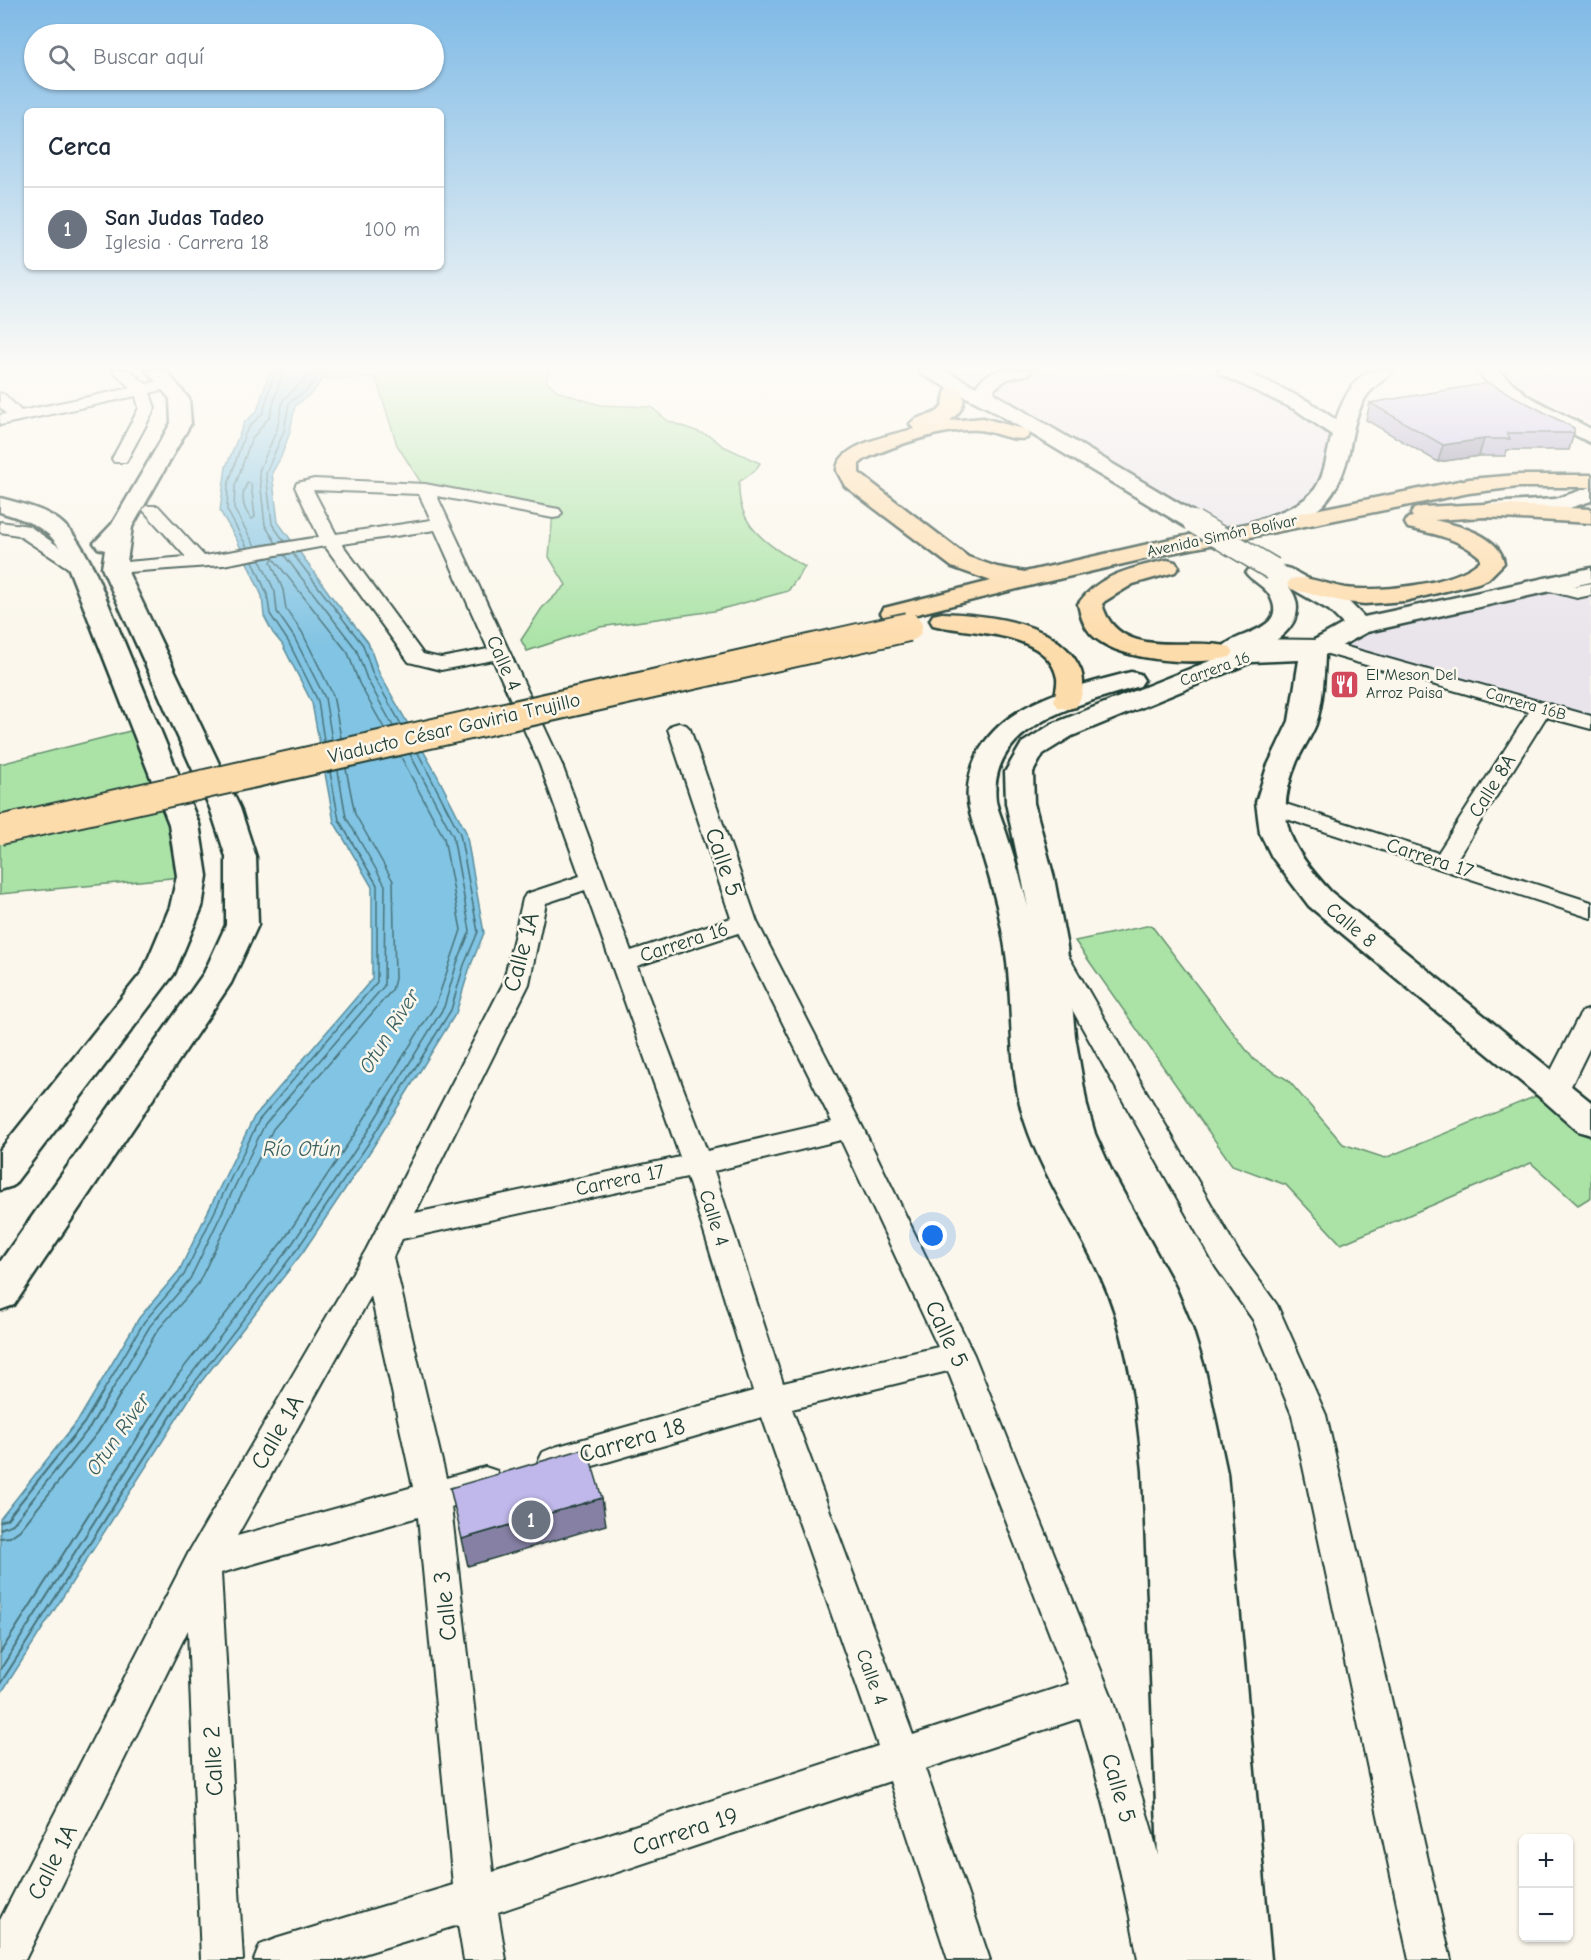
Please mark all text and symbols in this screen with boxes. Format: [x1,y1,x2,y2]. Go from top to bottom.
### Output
search box [24,24,444,90]
icon: search [45,41,78,74]
text: Buscar aquí [93,44,204,70]
text: Cerca [48,132,112,162]
text: San Judas Tadeo [105,205,264,231]
text: 1 [64,218,71,241]
text: 100 m [365,218,420,241]
text: Iglesia · Carrera 18 [105,231,269,254]
street label: Avenida Simón Bolívar [1145,511,1299,561]
street label: Calle 4 [482,632,526,694]
street label: Carrera 16 [1178,648,1252,690]
place label: El Meson Del Arroz Paisa [1366,666,1457,702]
restaurant icon: El Meson Del Arroz Paisa [1329,668,1361,700]
street label: Carrera 16B [1484,684,1568,724]
street label: Viaducto César Gaviria Trujillo [326,688,582,768]
street label: Calle 8A [1464,750,1520,822]
street label: Calle 5 [699,824,749,900]
street label: Carrera 17 [1384,833,1477,883]
street label: Calle 8 [1321,897,1381,953]
street label: Calle 1A [497,909,545,995]
street label: Carrera 16 [637,917,731,967]
water label: Otun River [354,983,425,1077]
water label: Río Otún [263,1137,341,1161]
street label: Carrera 17 [574,1159,667,1201]
street label: Calle 4 [694,1187,734,1249]
your location [918,1221,947,1250]
street label: Calle 5 [919,1296,975,1372]
water label: Otun River [81,1387,156,1480]
street label: Calle 1A [245,1390,309,1474]
street label: Carrera 18 [576,1412,688,1468]
pin: 1 [512,1498,550,1543]
street label: Calle 3 [427,1570,463,1642]
street label: Calle 4 [851,1646,893,1708]
street label: Calle 2 [197,1725,229,1797]
street label: Calle 5 [1096,1750,1142,1826]
street label: Carrera 19 [629,1801,741,1861]
street label: Calle 1A [21,1819,83,1904]
map controls [1519,1834,1573,1942]
button: + [1519,1834,1573,1888]
button: − [1519,1888,1573,1942]

